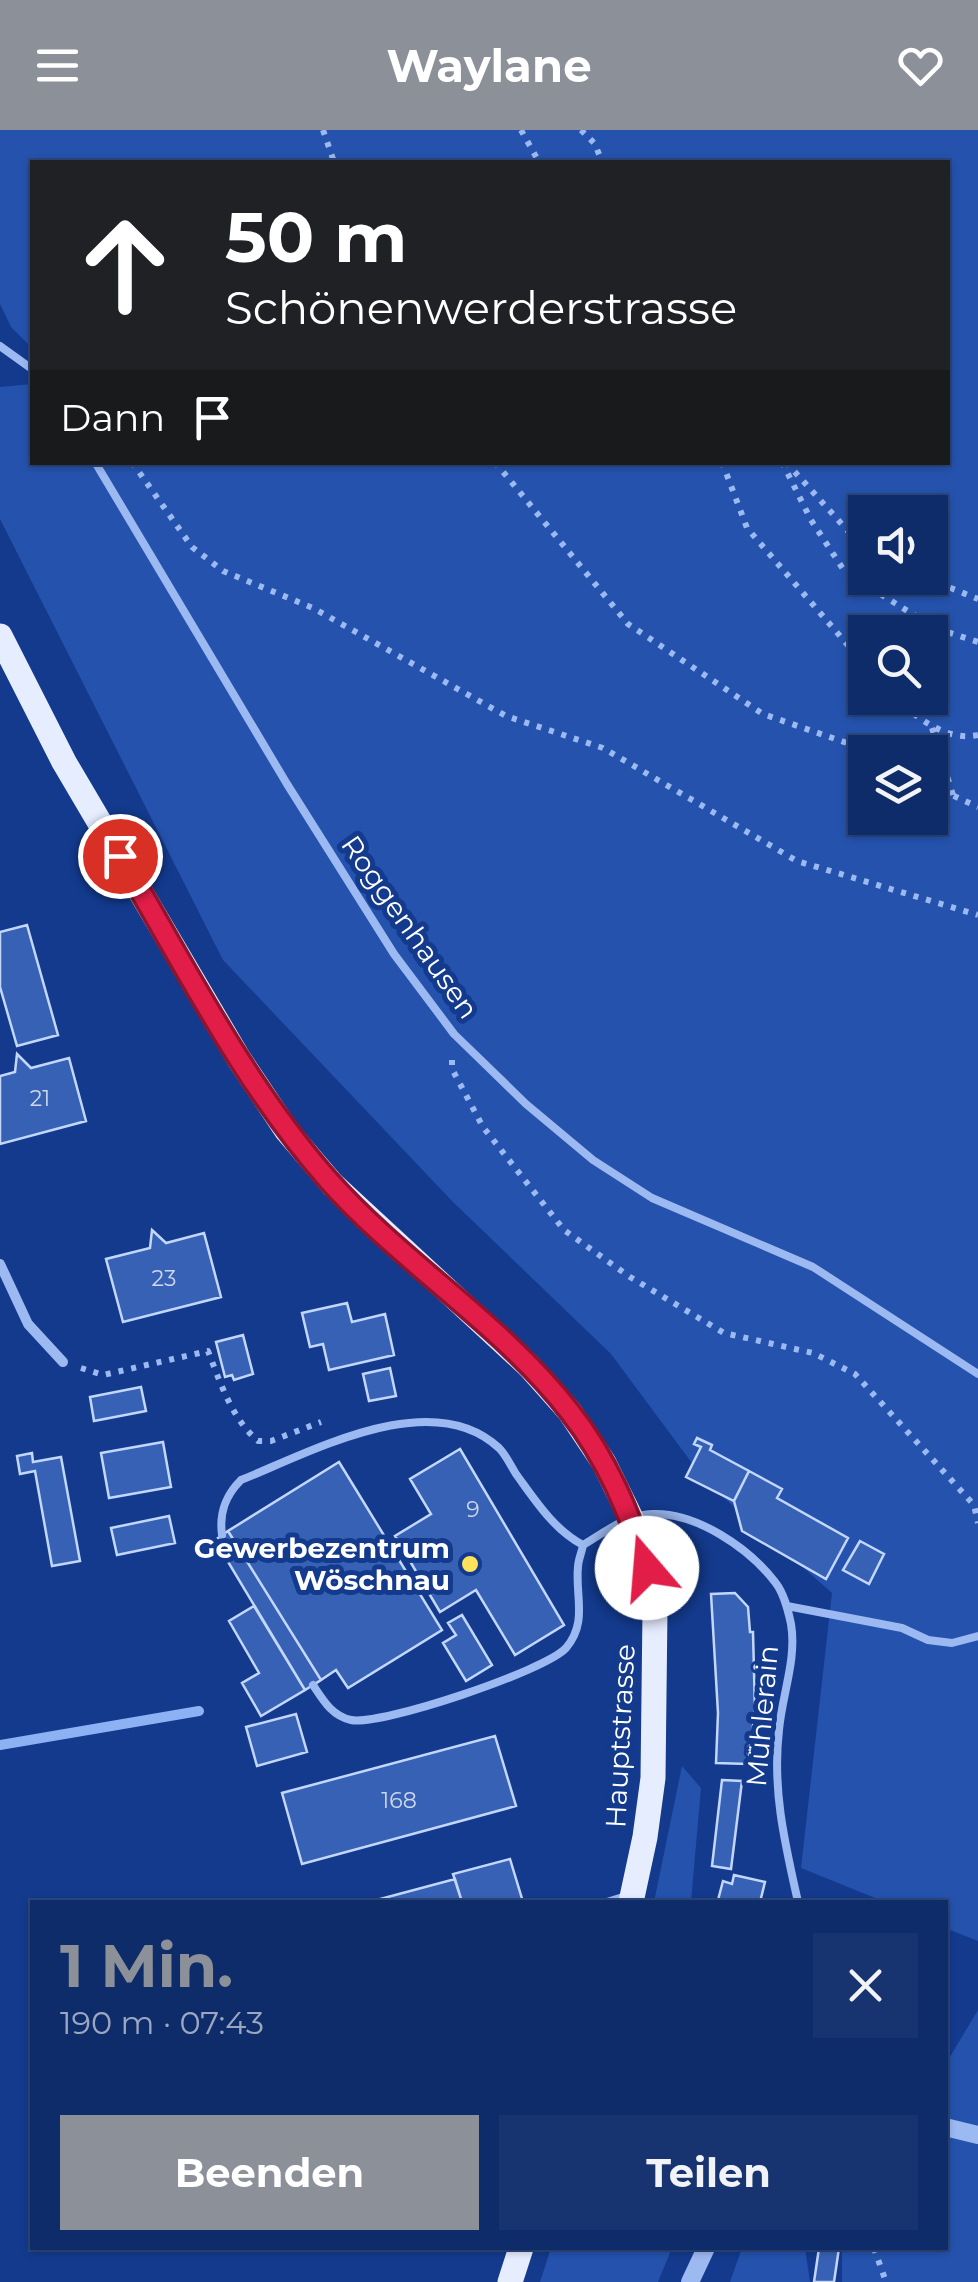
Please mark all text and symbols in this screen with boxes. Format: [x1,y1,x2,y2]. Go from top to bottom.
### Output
icon: menu [30,38,85,93]
text: Waylane [386,38,592,93]
icon: heart [893,38,948,93]
text: 50 m [225,194,407,280]
icon: ahead [60,200,190,330]
text: Schönenwerderstrasse [225,280,737,335]
icon: arrive [185,390,240,445]
text: Dann [60,394,165,441]
map controls [848,495,948,835]
button: sound [848,495,948,595]
button: search [848,615,948,715]
button: layers [848,735,948,835]
pin [78,814,163,899]
icon: arrive [93,829,148,884]
street label: Roggenhausen [334,829,486,1025]
house number: 21 [30,1085,50,1112]
house number: 23 [152,1265,176,1292]
house number: 9 [466,1496,480,1523]
position arrow [595,1516,699,1620]
place label: Gewerbezentrum Wöschnau [194,1531,450,1597]
marker: Gewerbezentrum Wöschnau [459,1553,481,1575]
street label: Hauptstrasse [598,1643,642,1829]
street label: Mühlerain [739,1644,785,1788]
house number: 168 [381,1787,417,1814]
text: 1 Min. [60,1929,233,2002]
button: close [813,1933,918,2038]
text: 190 m · 07:43 [60,2003,264,2042]
button: Beenden [60,2115,479,2230]
button: Teilen [499,2115,918,2230]

